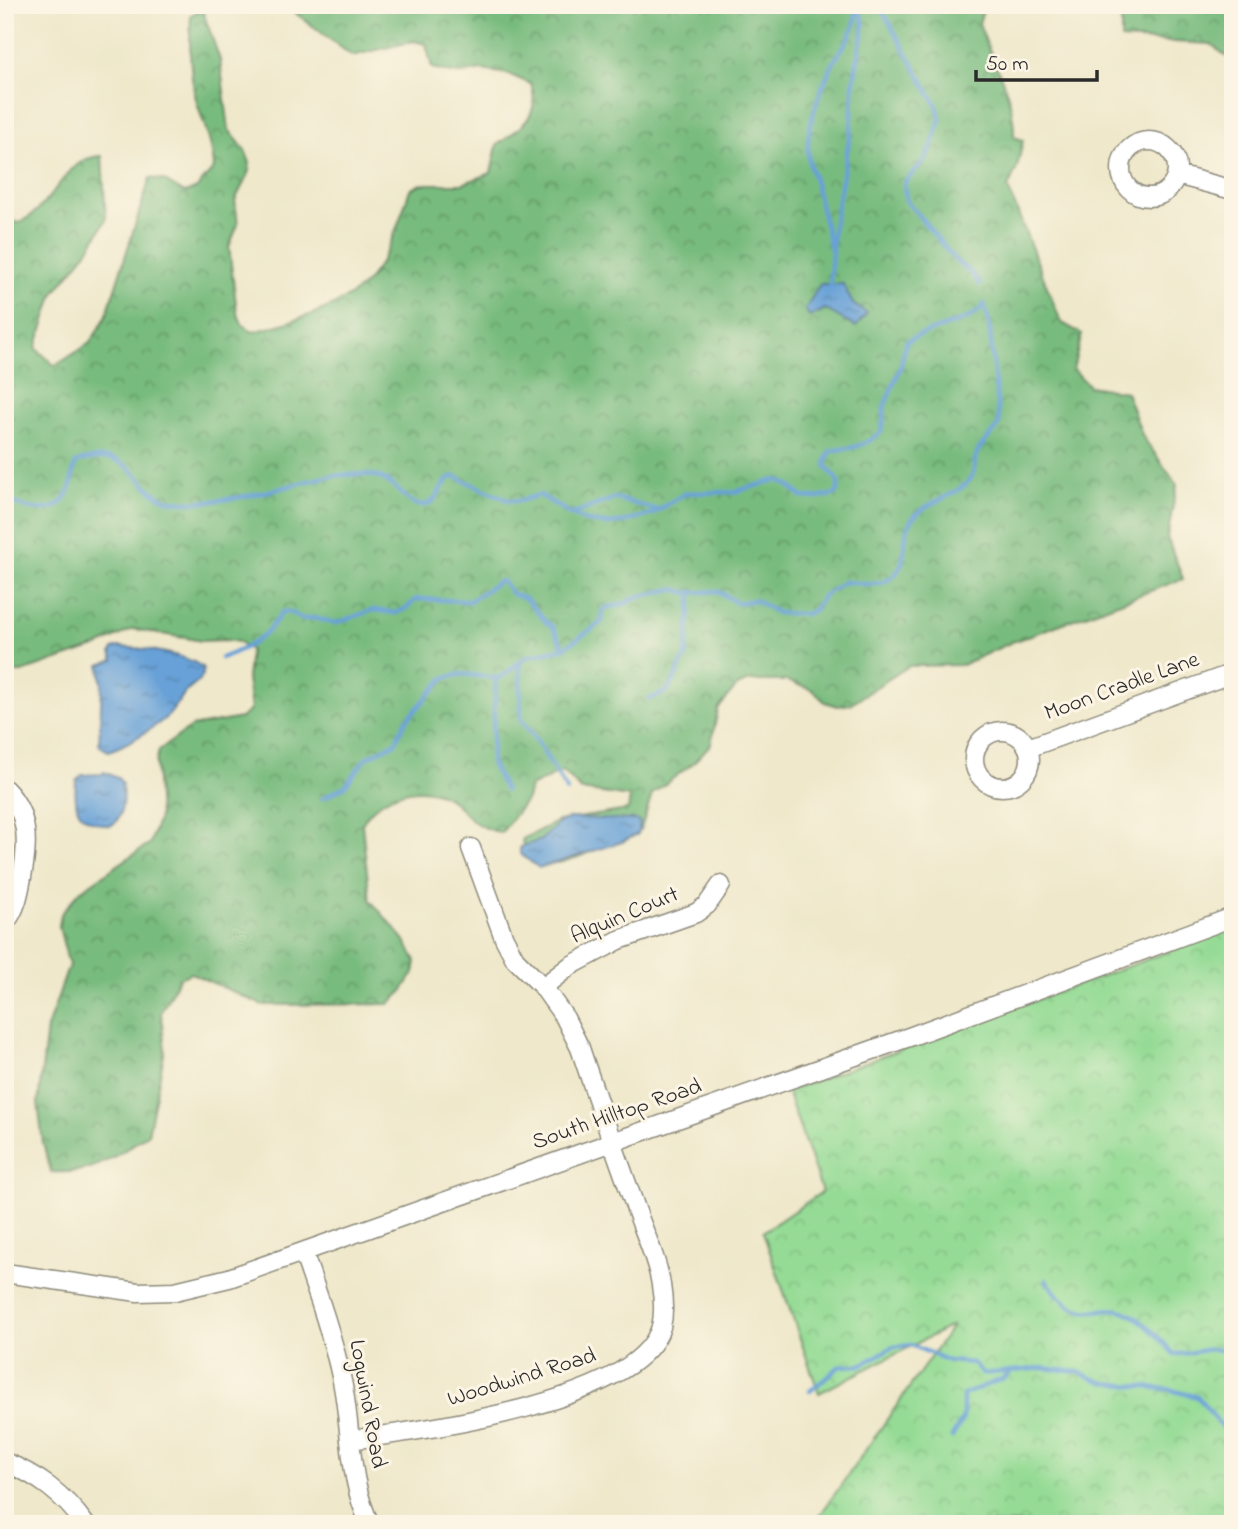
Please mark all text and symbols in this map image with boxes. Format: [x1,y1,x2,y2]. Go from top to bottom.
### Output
scale bar [976,38,1096,82]
text: 50 m [986,50,1029,80]
street label: Moon Cradle Lane [1040,643,1205,730]
street label: Alquin Court [566,878,684,954]
street label: South Hilltop Road [528,1070,706,1159]
street label: Logwind Road [338,1337,395,1471]
street label: Woodwind Road [444,1340,600,1416]

